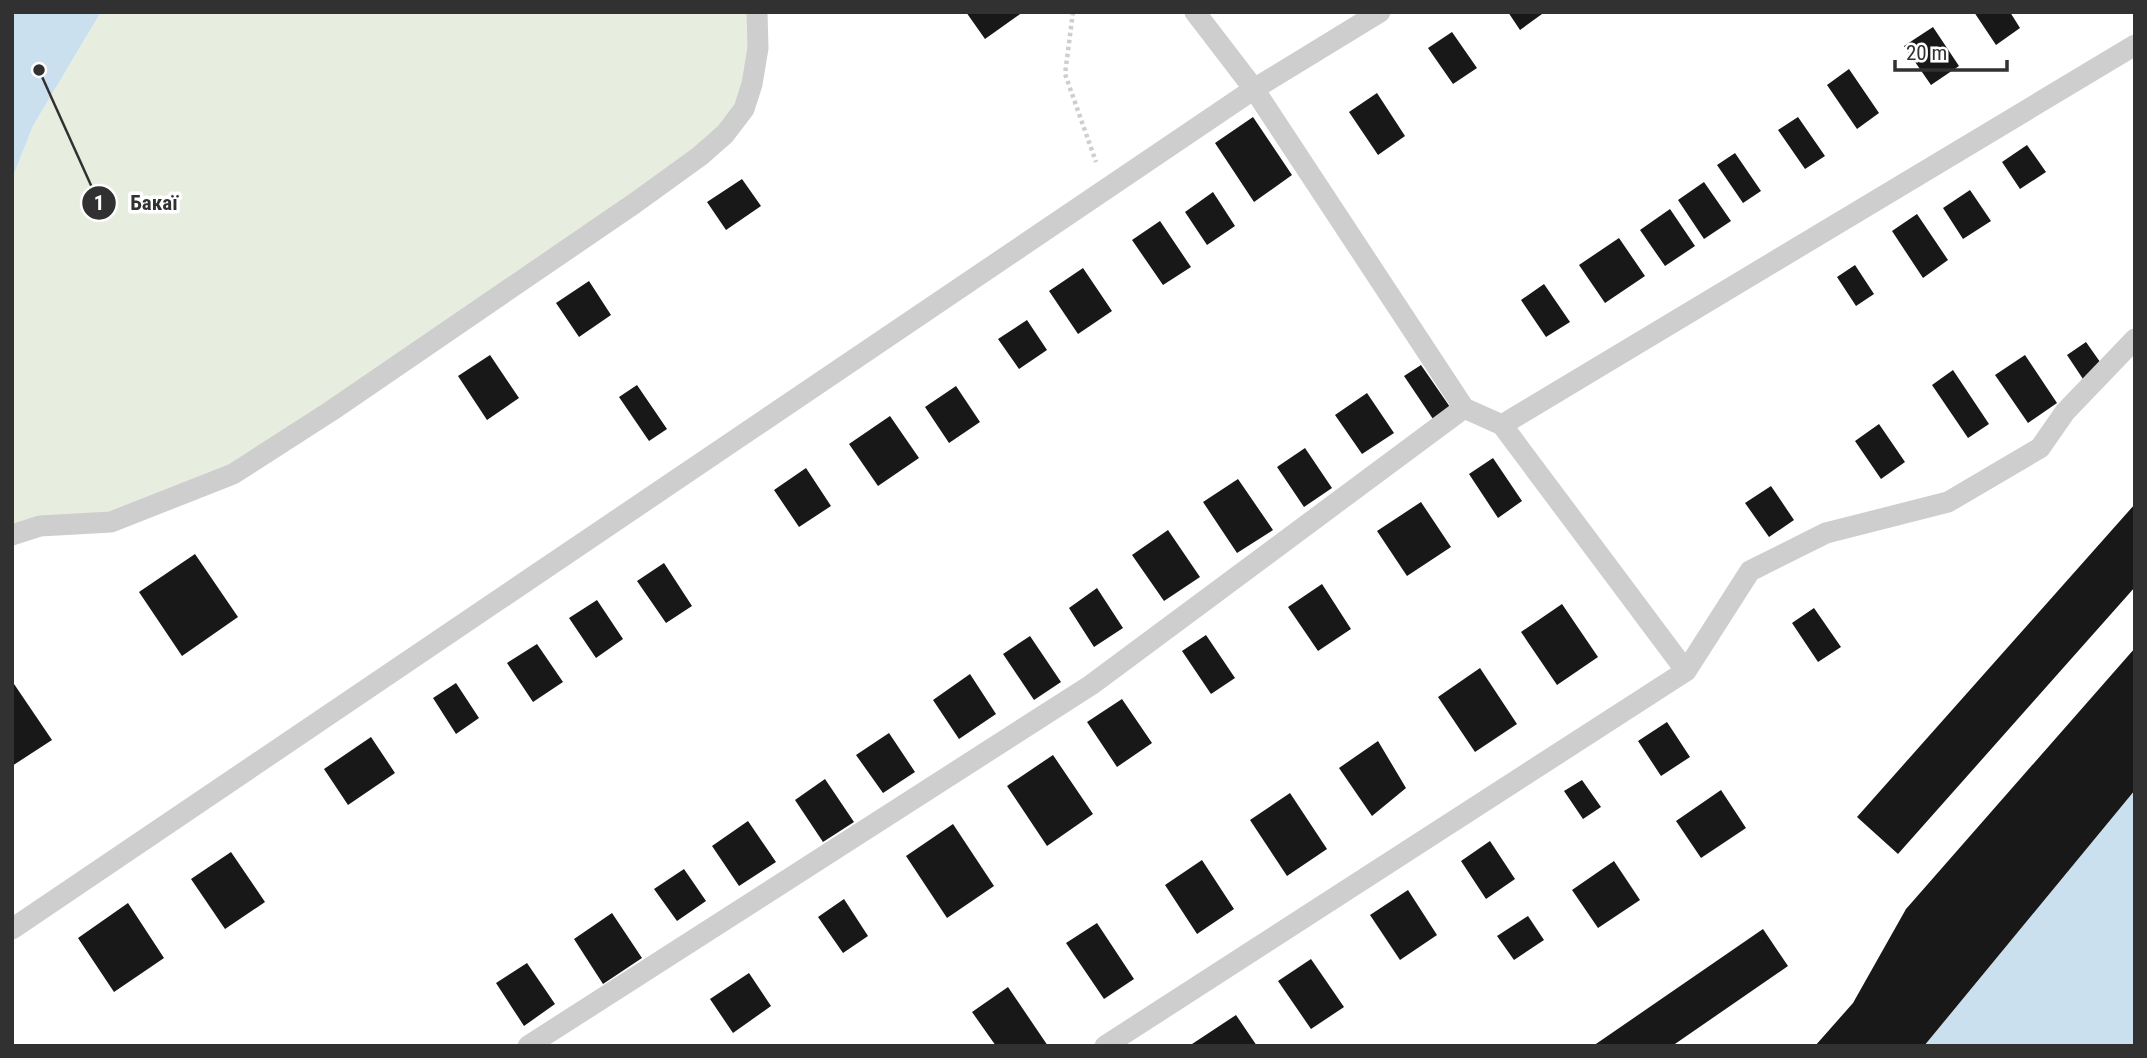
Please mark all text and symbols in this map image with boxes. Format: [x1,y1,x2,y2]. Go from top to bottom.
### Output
scale bar [1895,28,2007,72]
text: 20 m [1906,41,1947,65]
callout: Бакаї [82,182,192,224]
text: 1 [94,191,104,215]
text: Бакаї [130,191,179,215]

